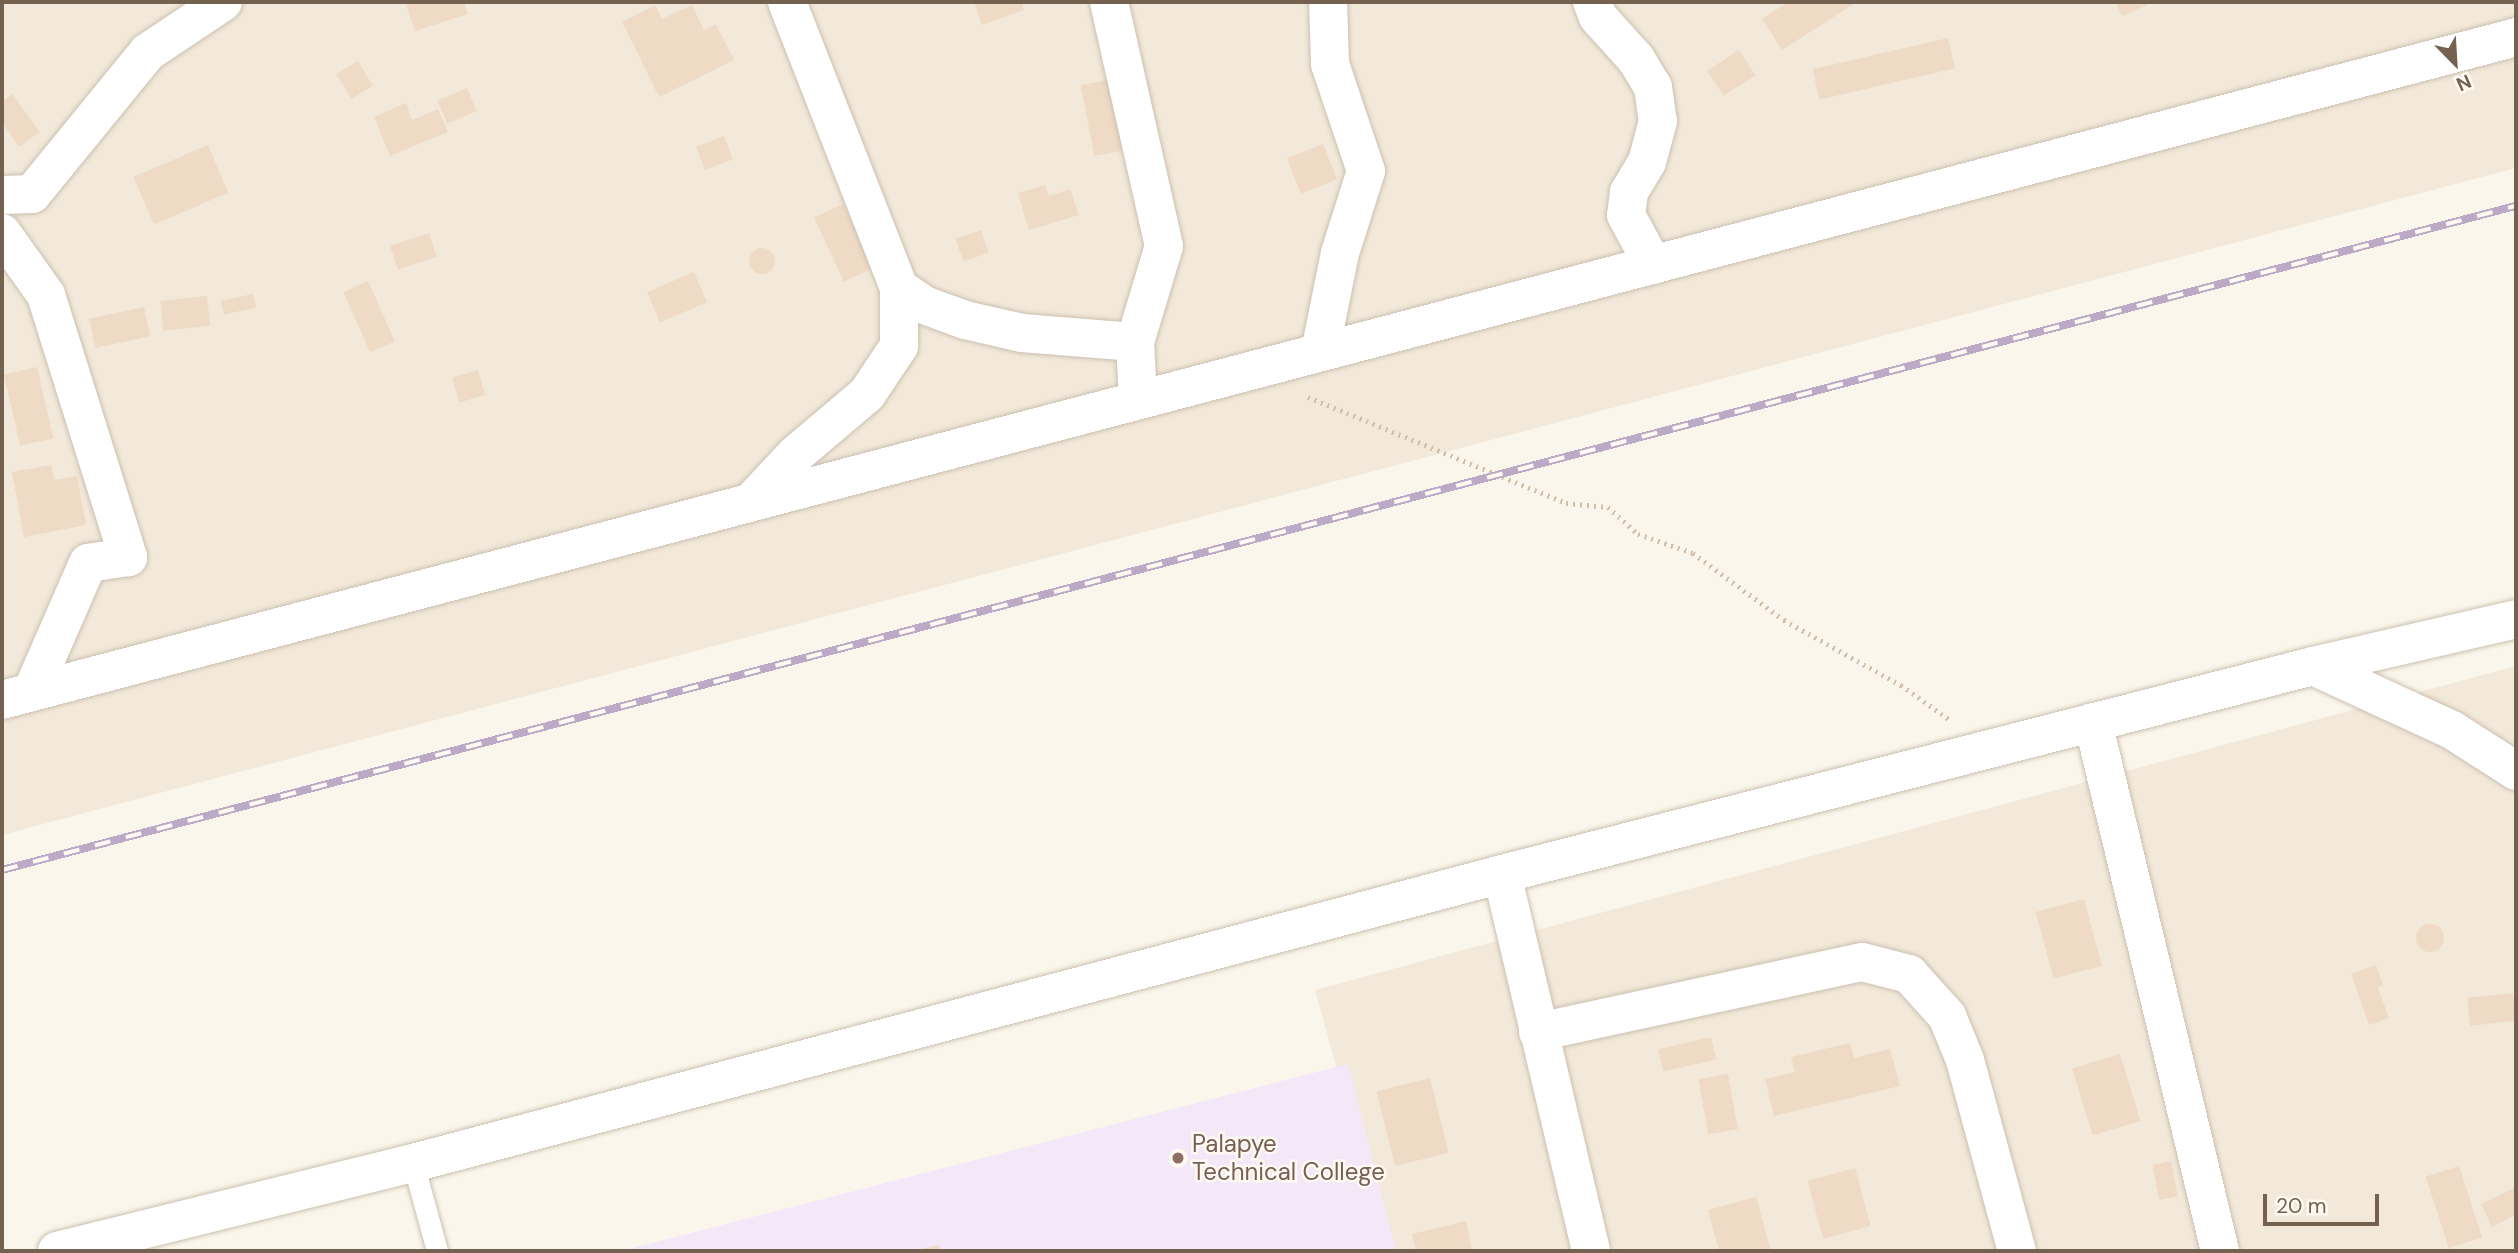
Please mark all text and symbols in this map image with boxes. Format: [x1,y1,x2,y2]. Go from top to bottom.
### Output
north arrow [2420,28,2490,98]
text: N [2452,68,2475,97]
place label: Palapye Technical College [1192,1130,1385,1186]
marker: Palapye Technical College [1170,1150,1186,1166]
scale bar [2266,1180,2382,1224]
text: 20 m [2276,1192,2327,1220]

